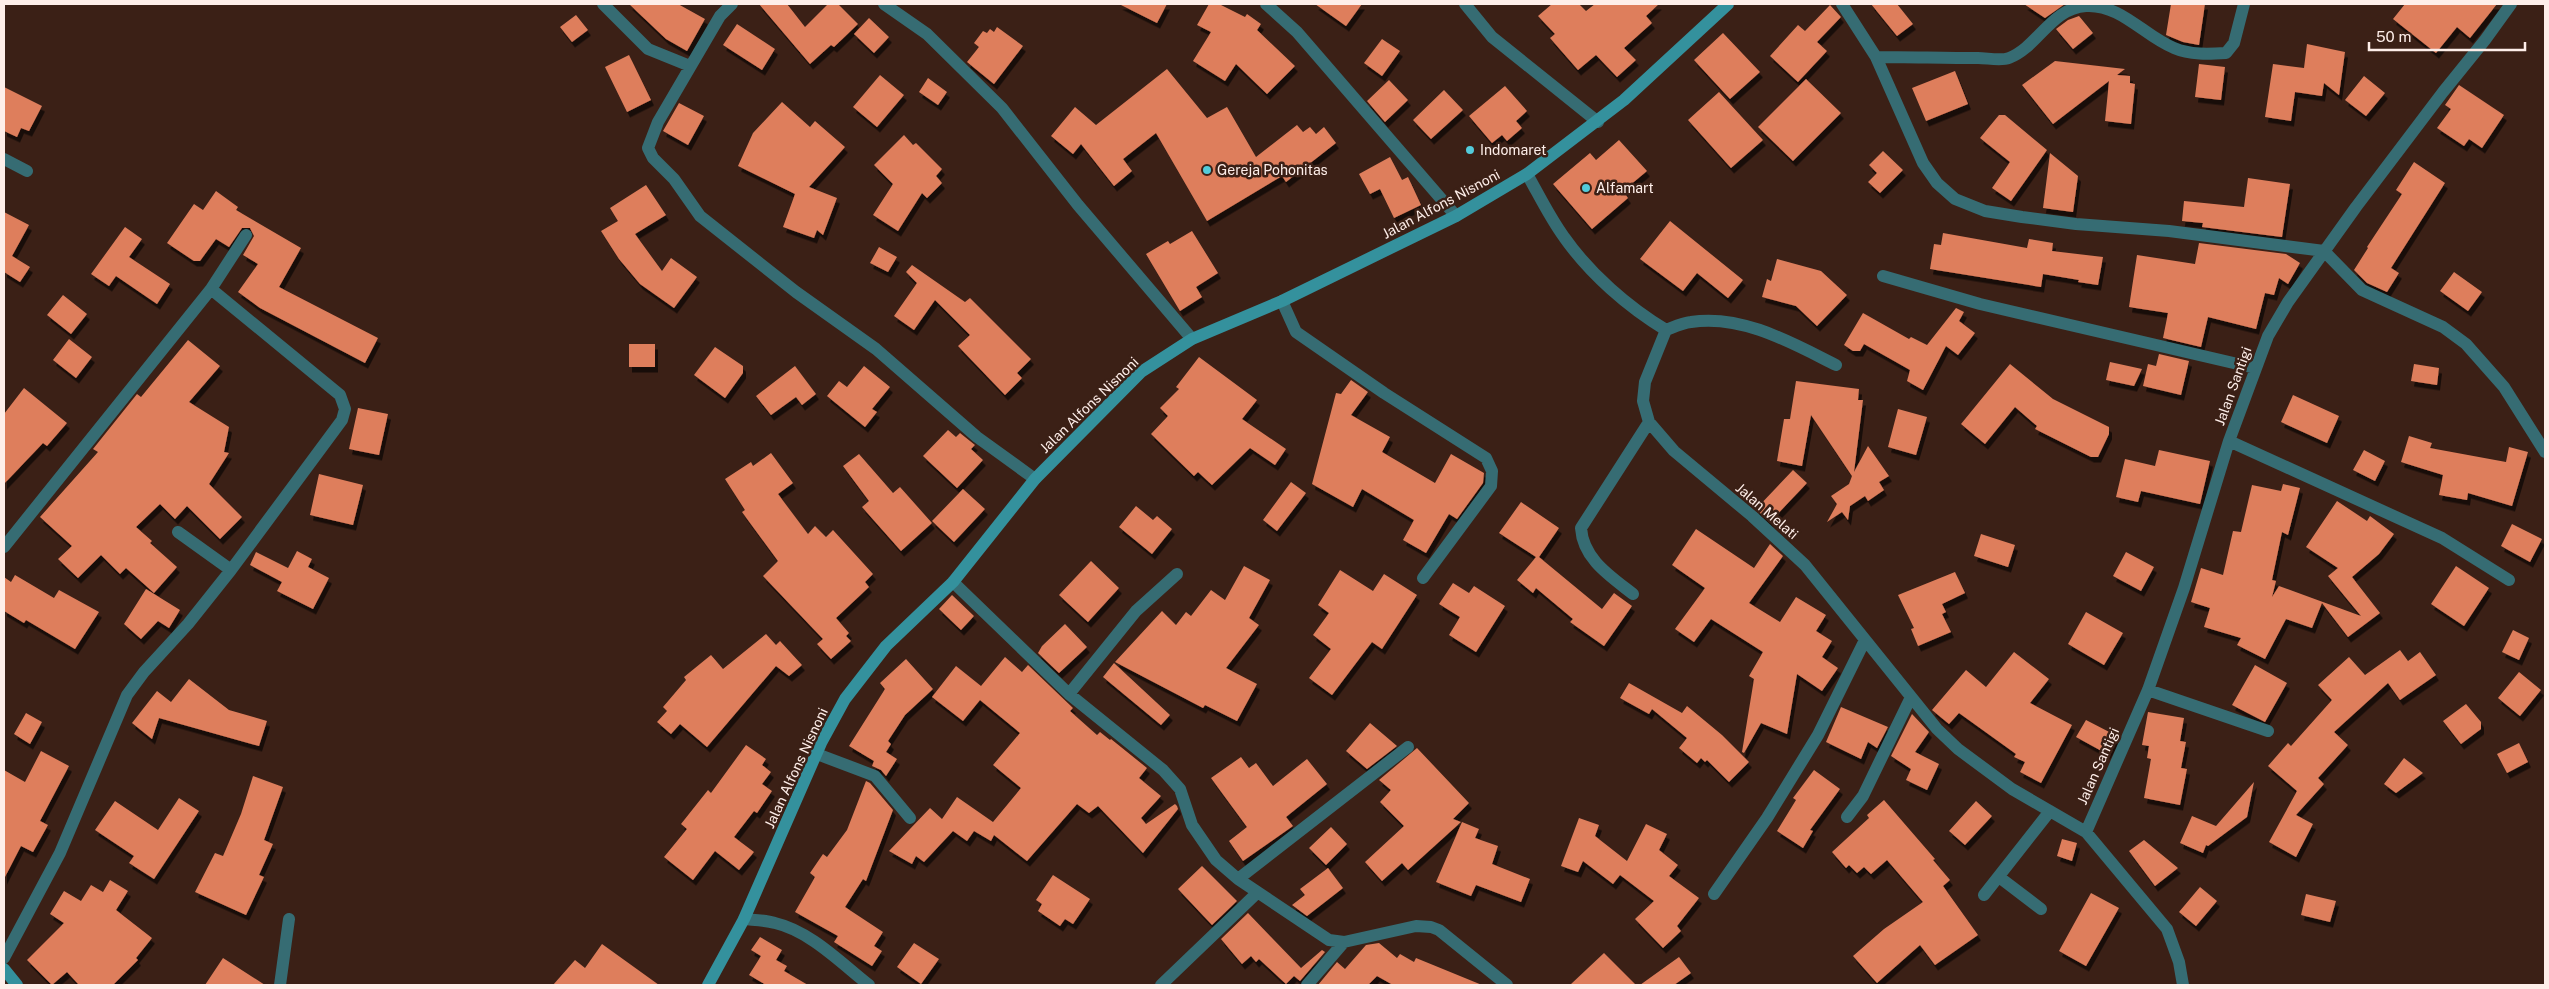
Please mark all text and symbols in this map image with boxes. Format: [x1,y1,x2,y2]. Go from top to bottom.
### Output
scale bar [2369,20,2525,52]
text: 50 m [2376,28,2411,45]
place label: Indomaret [1480,142,1547,158]
marker: Indomaret [1464,144,1476,156]
place label: Gereja Pohonitas [1217,162,1328,178]
marker: Gereja Pohonitas [1201,164,1213,176]
street label: Jalan Alfons Nisnoni [1379,166,1503,242]
place label: Alfamart [1596,180,1654,196]
marker: Alfamart [1580,182,1592,194]
street label: Jalan Santigi [2211,345,2255,427]
street label: Jalan Alfons Nisnoni [1036,354,1142,456]
street label: Jalan Melati [1733,480,1801,542]
street label: Jalan Alfons Nisnoni [761,705,831,831]
street label: Jalan Santigi [2074,725,2122,807]

